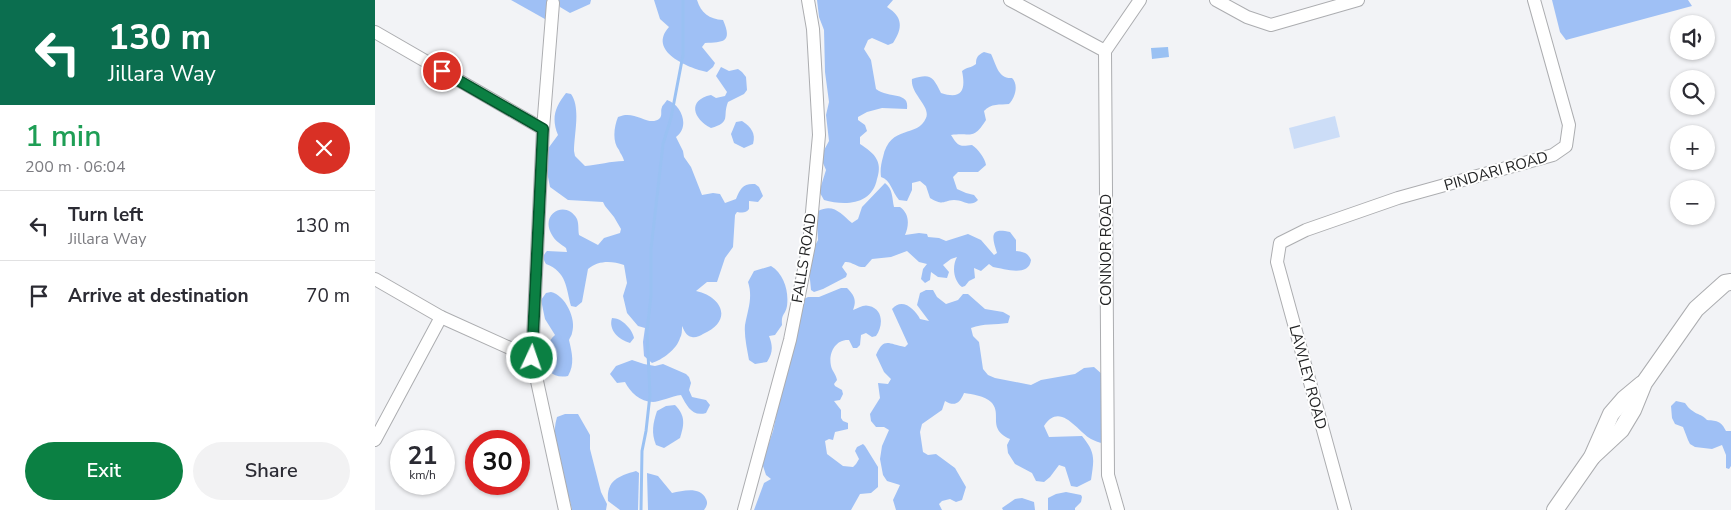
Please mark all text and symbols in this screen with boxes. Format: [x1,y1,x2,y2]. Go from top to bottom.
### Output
text: 130 m [108,14,211,61]
map controls [1670,15,1715,225]
button: sound [1670,15,1715,60]
icon: left [25,20,90,85]
pin [421,50,463,92]
icon: arrive [428,57,456,85]
text: Jillara Way [108,59,216,89]
button: search [1670,70,1715,115]
text: 1 min [25,116,101,157]
button: close [298,122,350,174]
button: + [1670,125,1715,170]
street label: PINDARI ROAD [1442,147,1550,195]
text: 200 m · 06:04 [25,156,126,178]
button: − [1670,180,1715,225]
street label: CONNOR ROAD [1096,194,1116,306]
text: Turn left [68,202,143,228]
icon: left [25,212,53,240]
street label: FALLS ROAD [787,212,821,304]
text: 130 m [295,213,350,239]
text: Jillara Way [68,228,146,250]
icon: arrive [25,282,53,310]
text: Arrive at destination [68,283,249,309]
text: 70 m [306,283,350,309]
street label: LAWLEY ROAD [1284,323,1332,431]
position arrow [505,331,557,383]
speed limit sign: 30 [465,430,530,495]
text: 21 [407,439,438,473]
button: Exit [25,442,183,500]
button: Share [193,442,350,500]
text: km/h [409,467,436,483]

